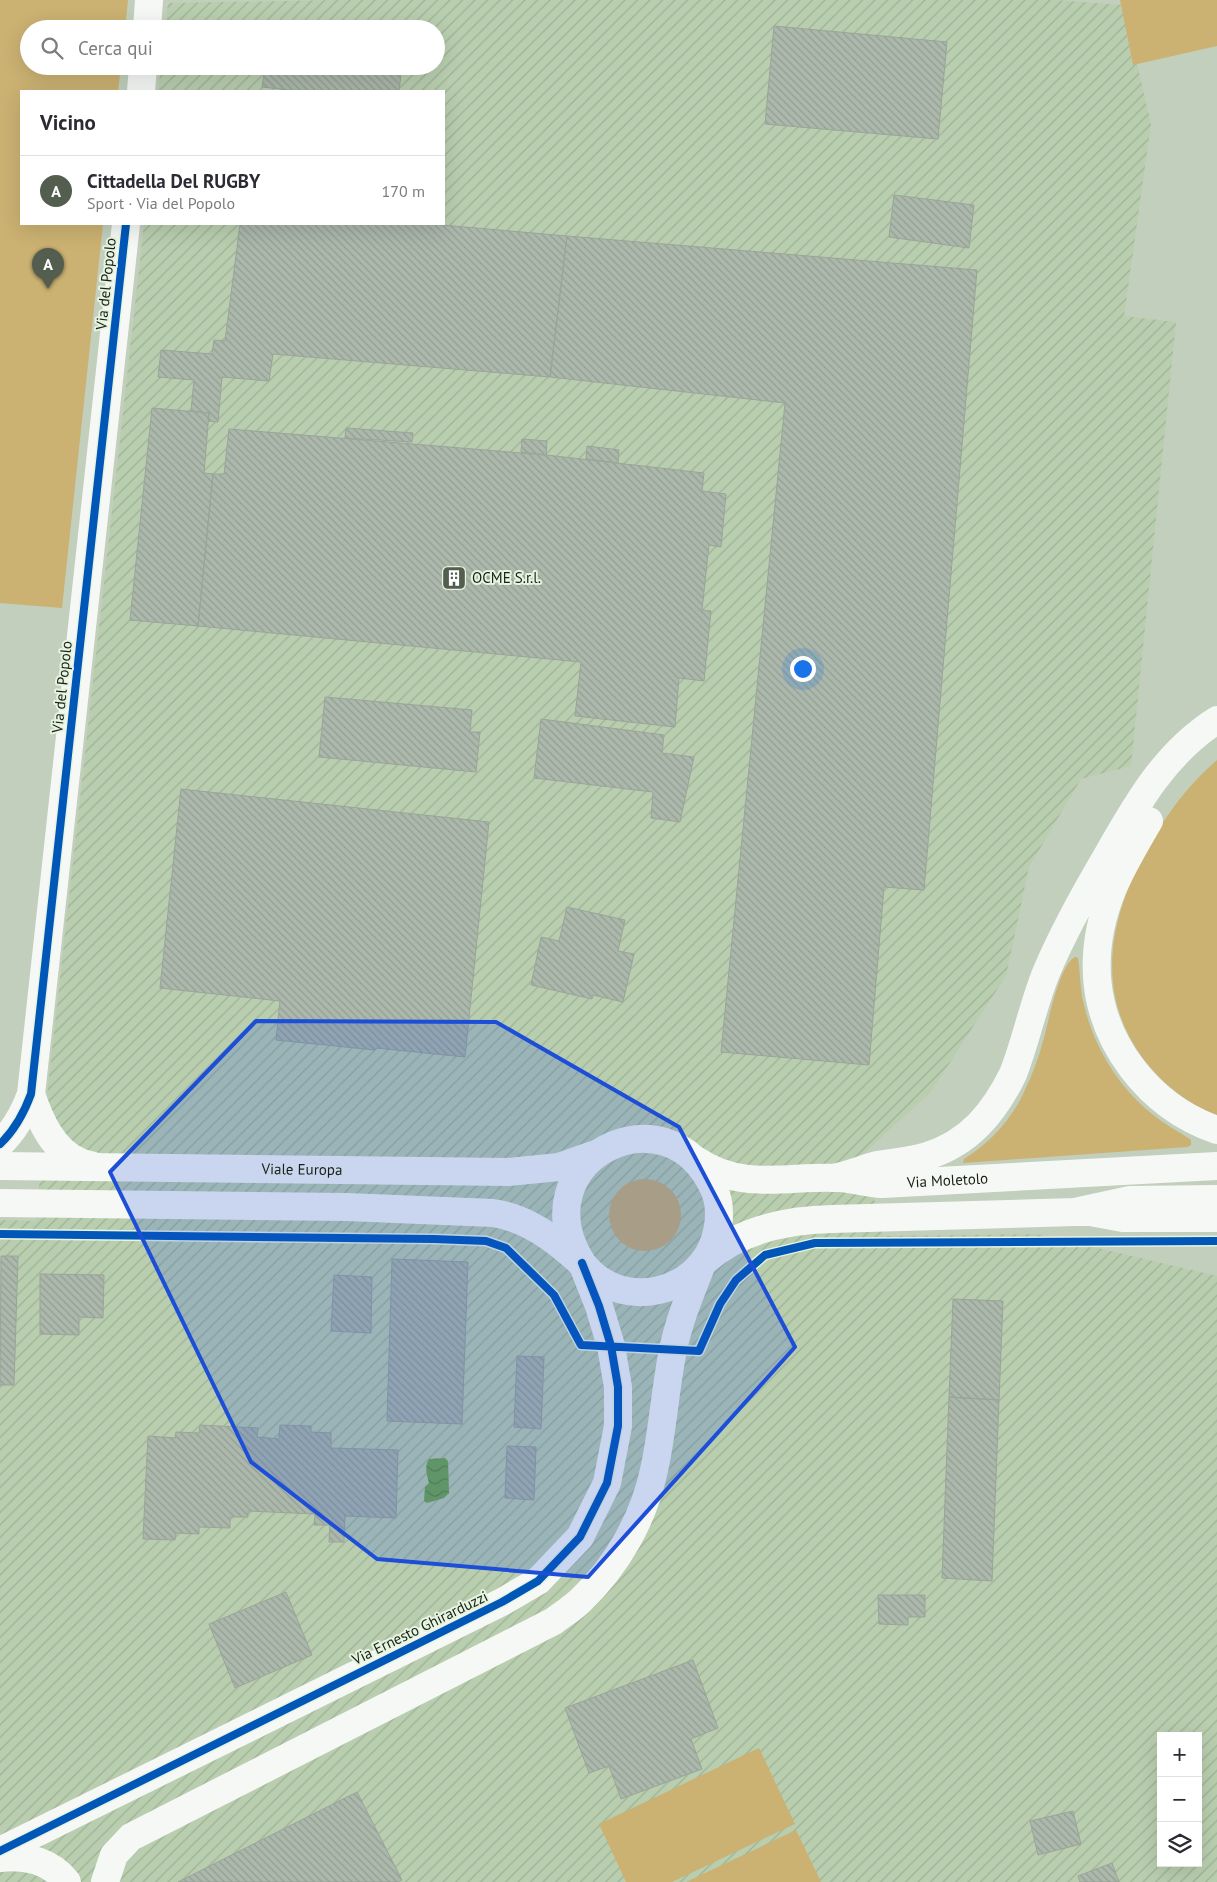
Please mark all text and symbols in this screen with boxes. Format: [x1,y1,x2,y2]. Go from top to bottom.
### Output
search box [20,20,445,75]
icon: search [38,34,66,62]
text: Cerca qui [78,36,153,60]
text: Vicino [40,109,96,136]
text: Cittadella Del RUGBY [87,169,260,193]
text: A [51,181,61,201]
text: 170 m [382,181,425,201]
text: Sport · Via del Popolo [87,193,235,213]
street label: Via del Popolo [91,237,120,332]
pin: A [32,248,64,289]
building icon: OCME S.r.l. [441,565,467,591]
place label: OCME S.r.l. [472,568,541,587]
street label: Via del Popolo [47,640,76,735]
your location [790,656,816,682]
street label: Viale Europa [260,1159,343,1179]
street label: Via Moletolo [905,1168,989,1192]
street label: Via Ernesto Ghirarduzzi [348,1586,491,1669]
map controls [1157,1732,1202,1867]
button: + [1157,1732,1202,1777]
button: − [1157,1777,1202,1822]
button: layers [1157,1822,1202,1867]

